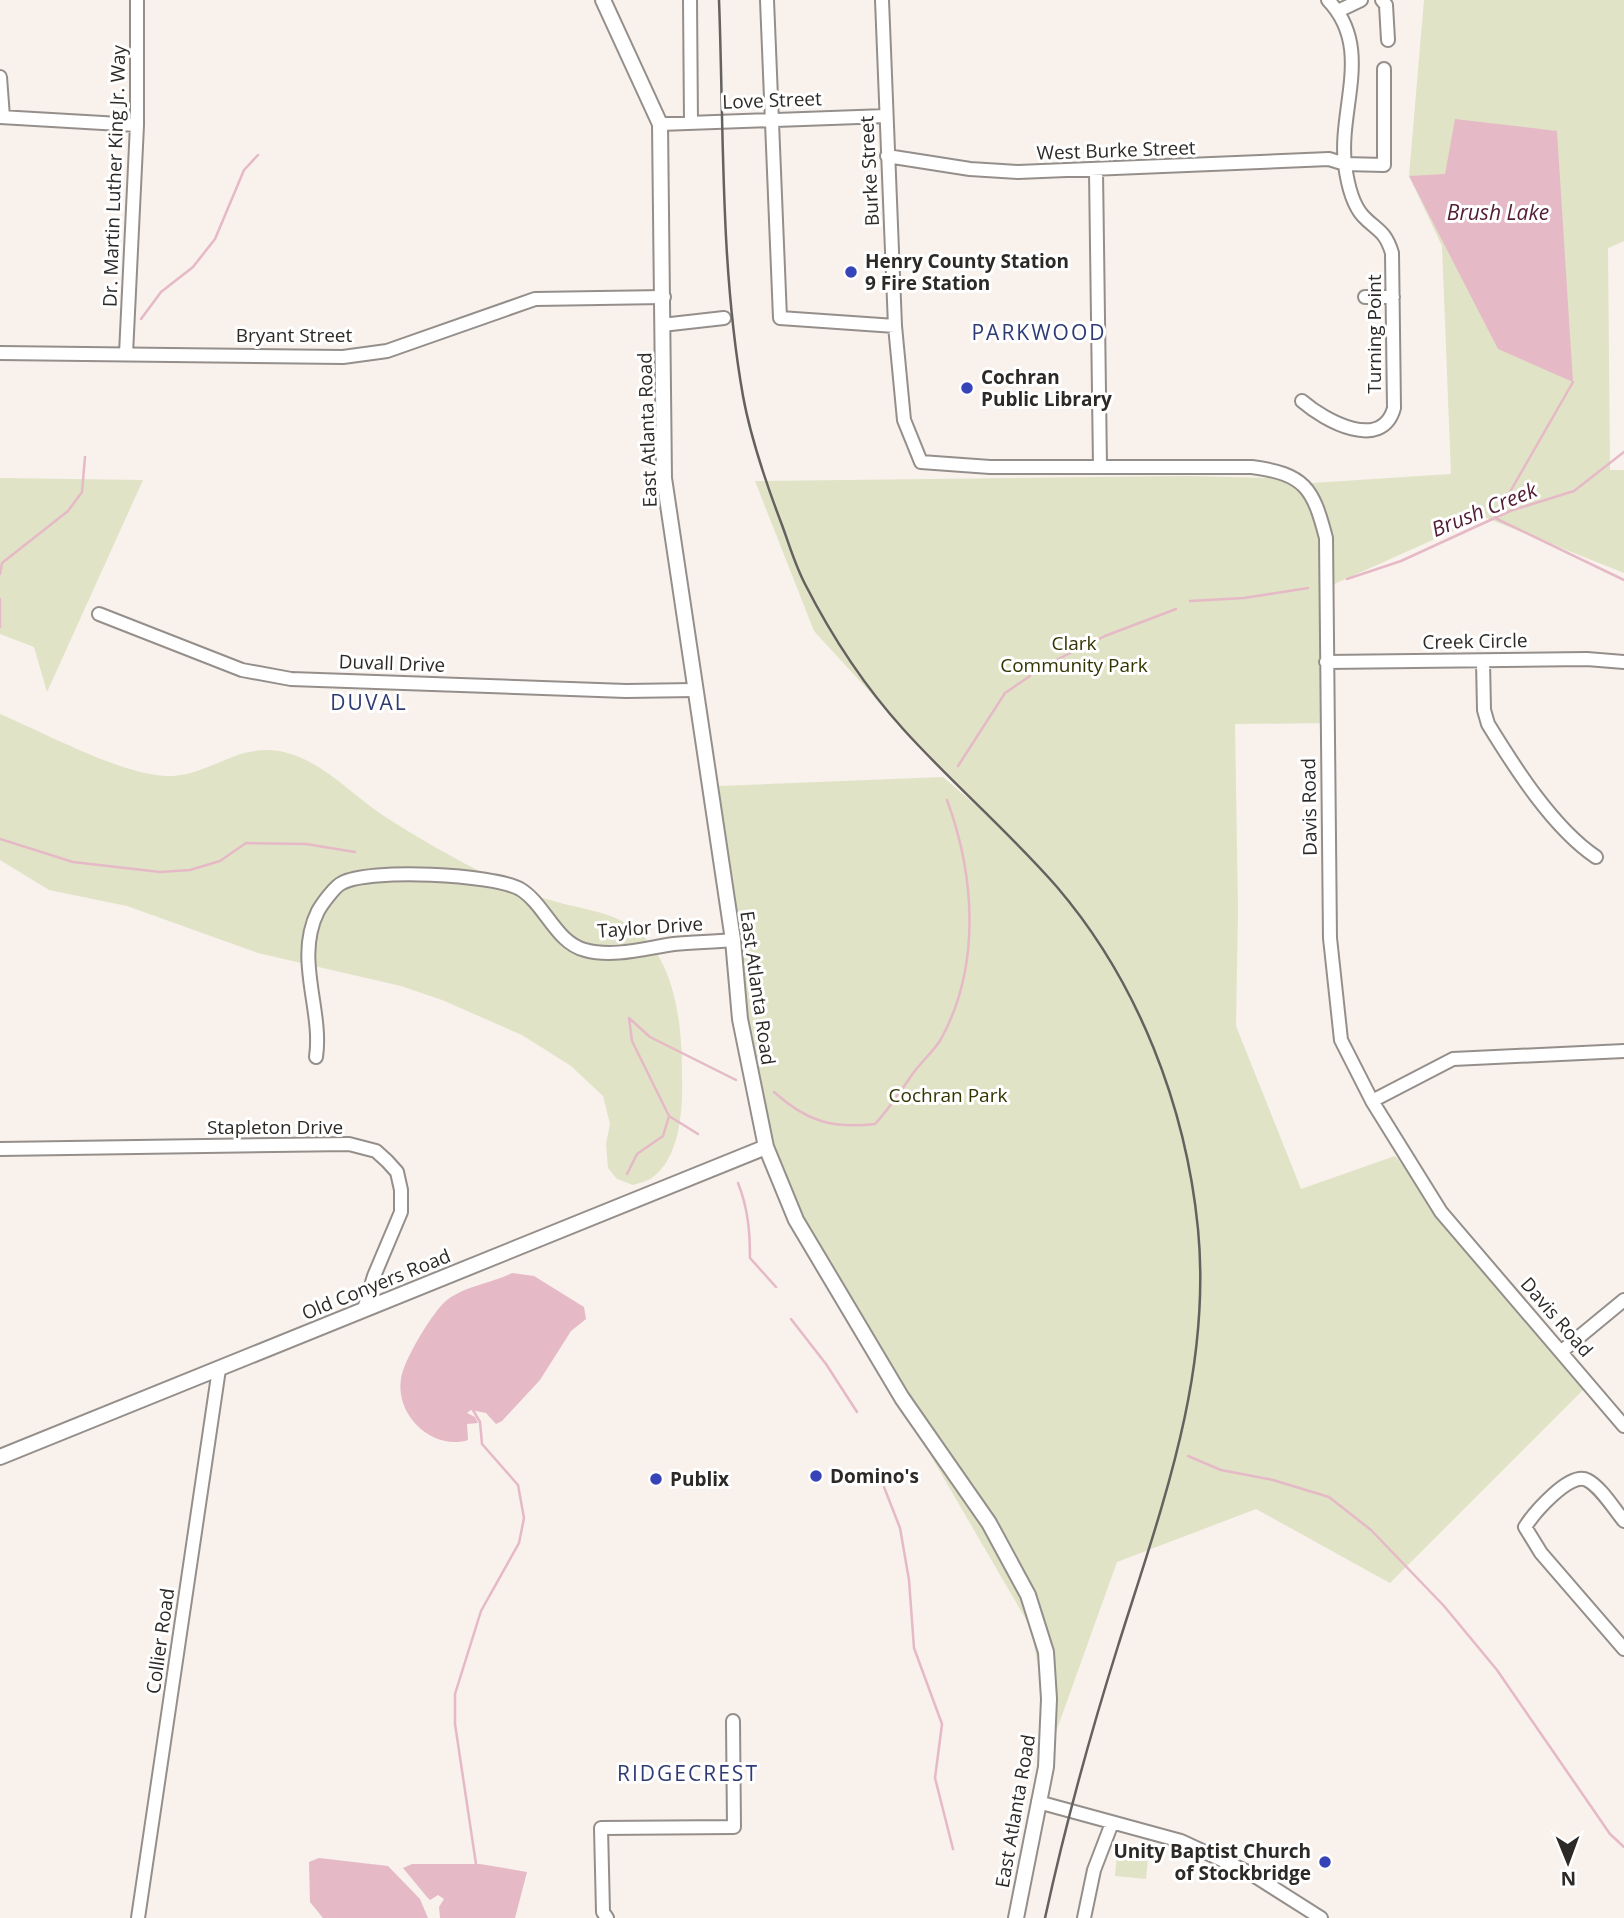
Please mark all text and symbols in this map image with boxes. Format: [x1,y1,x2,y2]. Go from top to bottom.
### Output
street label: Dr. Martin Luther King Jr. Way [96,44,132,307]
street label: Love Street [722,85,822,115]
street label: Burke Street [853,115,885,227]
street label: West Burke Street [1036,134,1196,166]
water label: Brush Lake [1447,198,1549,226]
place label: Henry County Station 9 Fire Station [865,248,1069,296]
marker: Henry County Station 9 Fire Station [843,264,859,280]
street label: Turning Point [1361,274,1387,394]
district label: PARKWOOD [971,318,1107,346]
street label: Bryant Street [236,322,352,348]
street label: East Atlanta Road [631,352,663,508]
place label: Cochran Public Library [981,364,1112,412]
marker: Cochran Public Library [959,380,975,396]
water label: Brush Creek [1427,475,1542,543]
street label: Creek Circle [1422,627,1528,655]
park label: Clark Community Park [1000,630,1148,678]
street label: Duvall Drive [338,648,446,678]
district label: DUVAL [330,688,408,716]
street label: Davis Road [1295,758,1323,856]
street label: East Atlanta Road [734,909,782,1067]
street label: Taylor Drive [596,910,704,944]
park label: Cochran Park [889,1082,1007,1108]
street label: Stapleton Drive [207,1114,343,1140]
street label: Old Conyers Road [298,1242,454,1326]
street label: Davis Road [1515,1272,1599,1362]
place label: Domino's [830,1463,919,1489]
place label: Publix [670,1466,729,1492]
marker: Domino's [808,1468,824,1484]
marker: Publix [648,1471,664,1487]
street label: Collier Road [140,1586,180,1696]
street label: East Atlanta Road [989,1732,1041,1890]
district label: RIDGECREST [617,1759,759,1787]
north arrow [1533,1827,1603,1897]
place label: Unity Baptist Church of Stockbridge [1113,1838,1311,1886]
marker: Unity Baptist Church of Stockbridge [1317,1854,1333,1870]
text: N [1560,1866,1576,1892]

